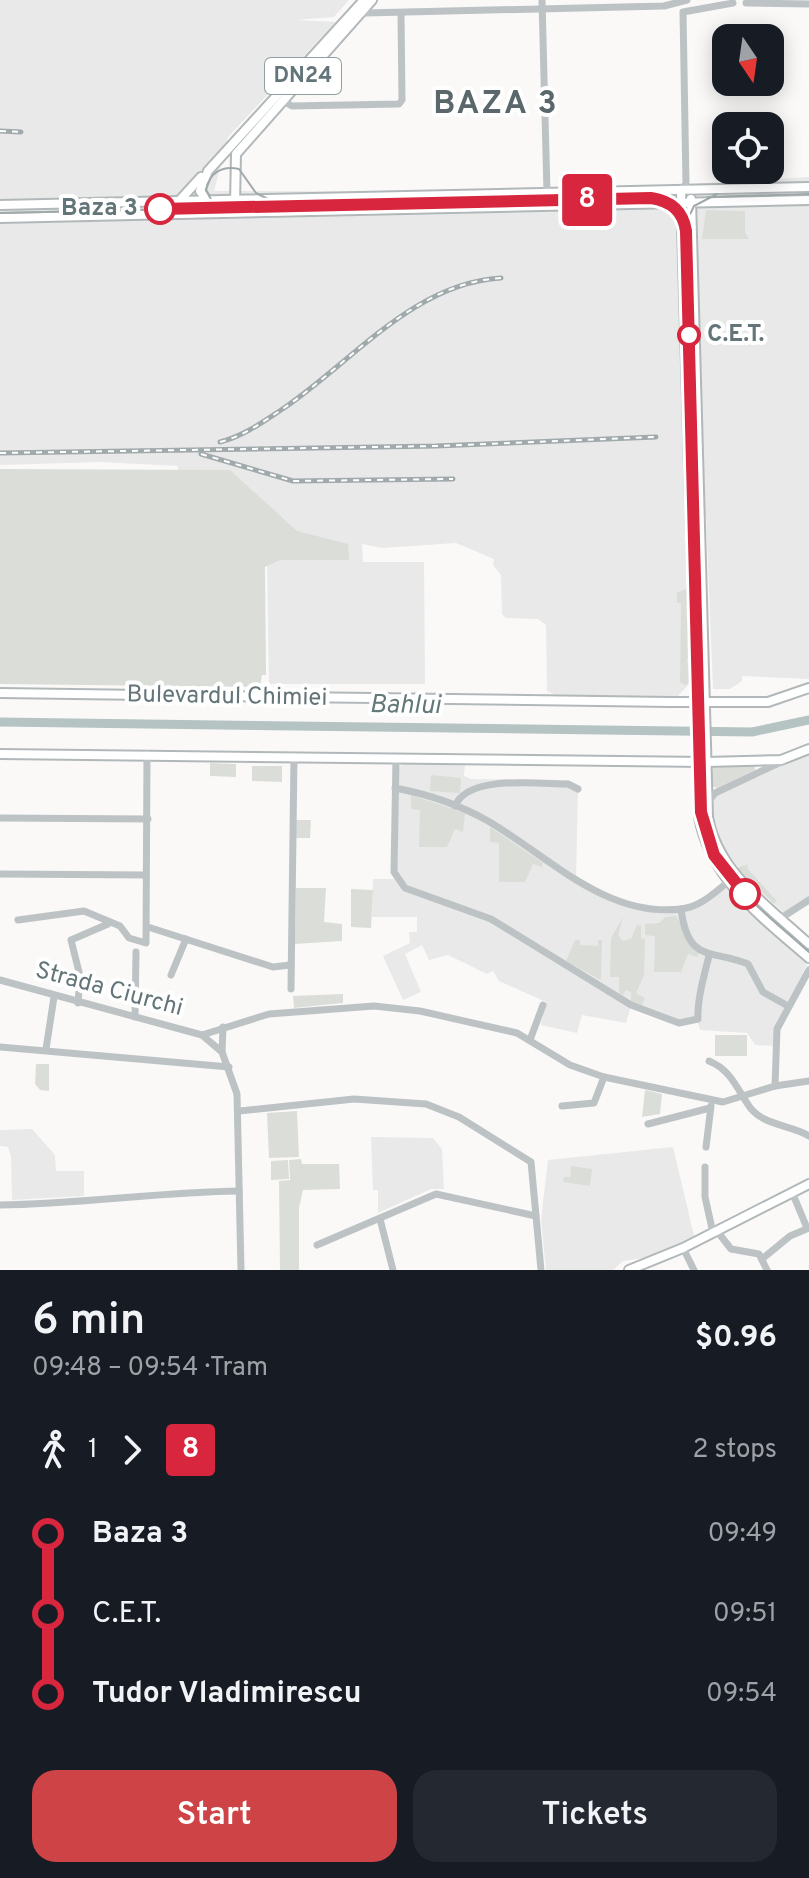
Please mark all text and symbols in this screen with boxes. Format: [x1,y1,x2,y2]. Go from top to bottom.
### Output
north arrow [712,24,784,96]
map controls [712,24,784,184]
road number: DN24 [265,58,341,94]
district label: BAZA 3 [433,85,559,125]
button: locate [712,112,784,184]
line badge: 8 [561,174,613,226]
text: 8 [578,182,596,218]
place label: Baza 3 [61,194,138,224]
marker: Baza 3 [145,194,175,224]
place label: C.E.T. [707,320,764,350]
marker: C.E.T. [678,324,700,346]
street label: Bulevardul Chimiei [126,680,328,714]
water label: Bahlui [369,689,442,723]
unlabelled marker [730,879,760,909]
street label: Strada Ciurchi [32,956,186,1024]
text: 6 min [32,1294,145,1350]
text: $0.96 [695,1320,777,1357]
text: 09:48 – 09:54 · Tram [32,1352,268,1385]
icon: walk [32,1428,76,1472]
icon: forward [110,1428,154,1472]
text: 8 [182,1432,199,1468]
text: 1 [88,1434,98,1467]
text: 2 stops [692,1434,777,1467]
text: Baza 3 [92,1516,188,1553]
text: 09:49 [708,1518,777,1551]
text: C.E.T. [92,1596,161,1633]
text: 09:51 [713,1598,777,1631]
text: Tudor Vladimirescu [92,1676,361,1713]
text: 09:54 [706,1678,777,1711]
button: Start [32,1770,397,1862]
button: Tickets [413,1770,777,1862]

